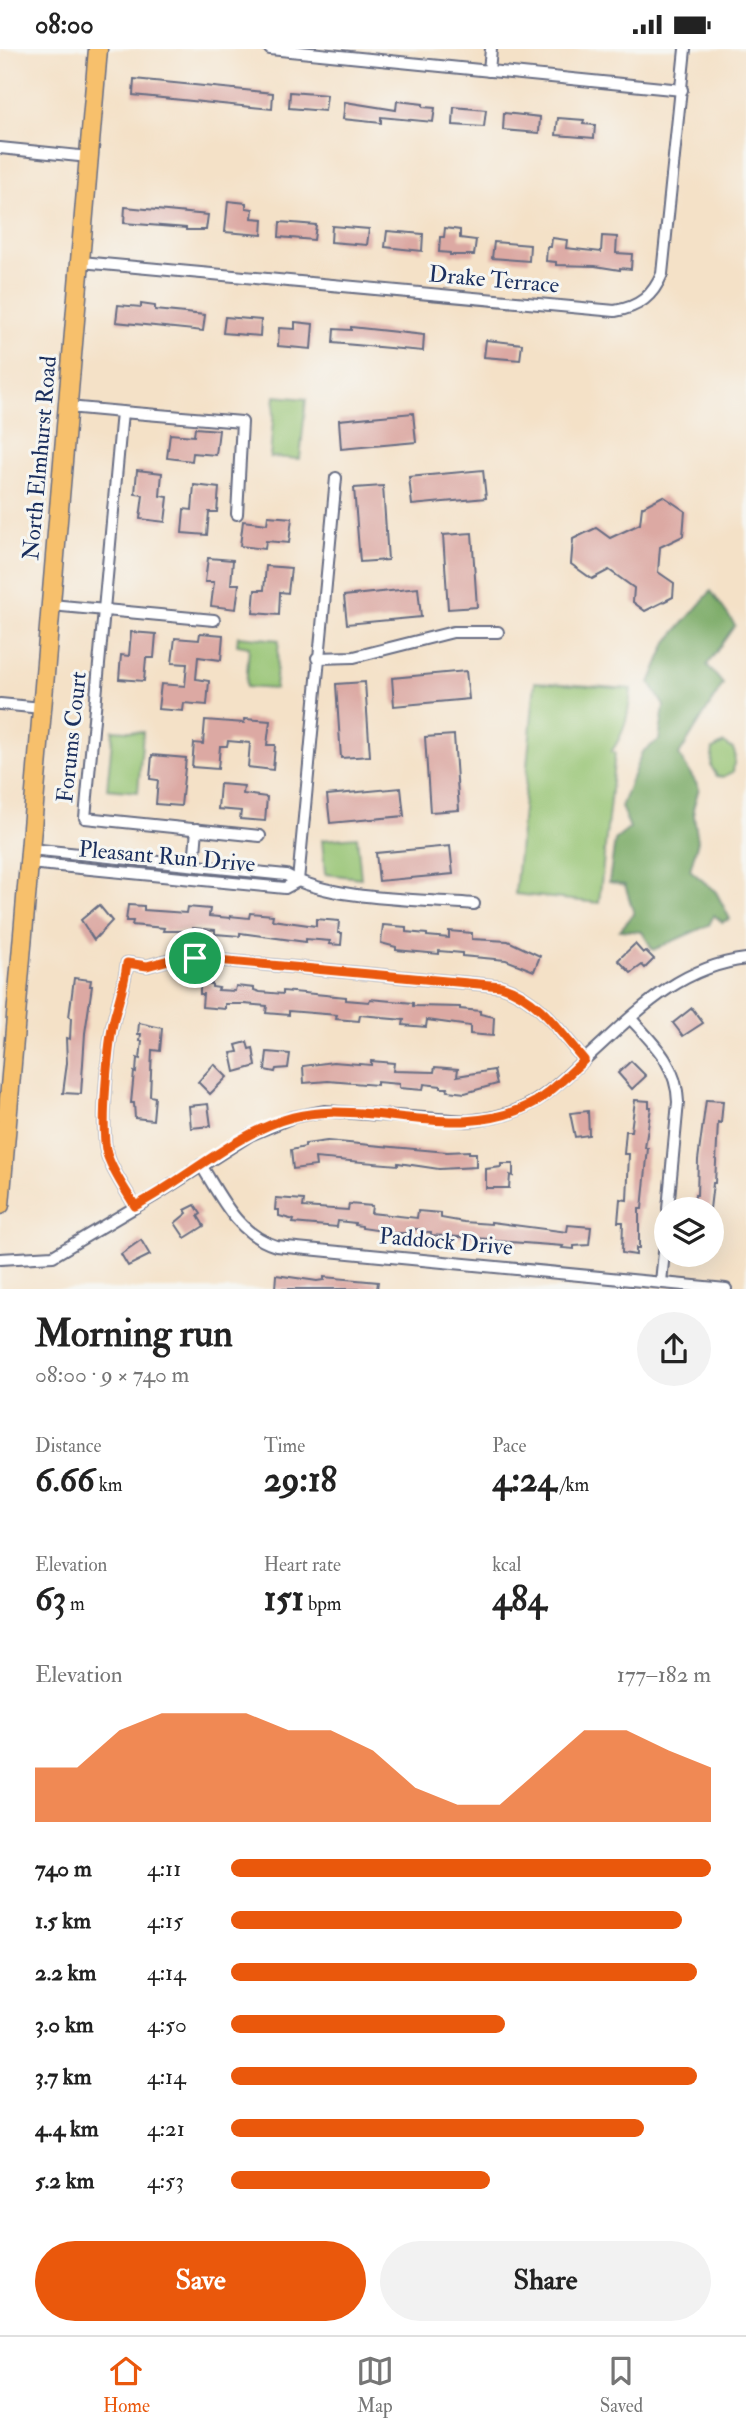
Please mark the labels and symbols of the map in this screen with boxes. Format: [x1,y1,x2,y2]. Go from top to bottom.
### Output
street label: Drake Terrace [427,259,561,300]
street label: North Elmhurst Road [16,355,63,561]
street label: Forums Court [50,670,93,804]
street label: Pleasant Run Drive [77,834,257,879]
pin [165,928,225,988]
street label: Paddock Drive [378,1221,514,1262]

